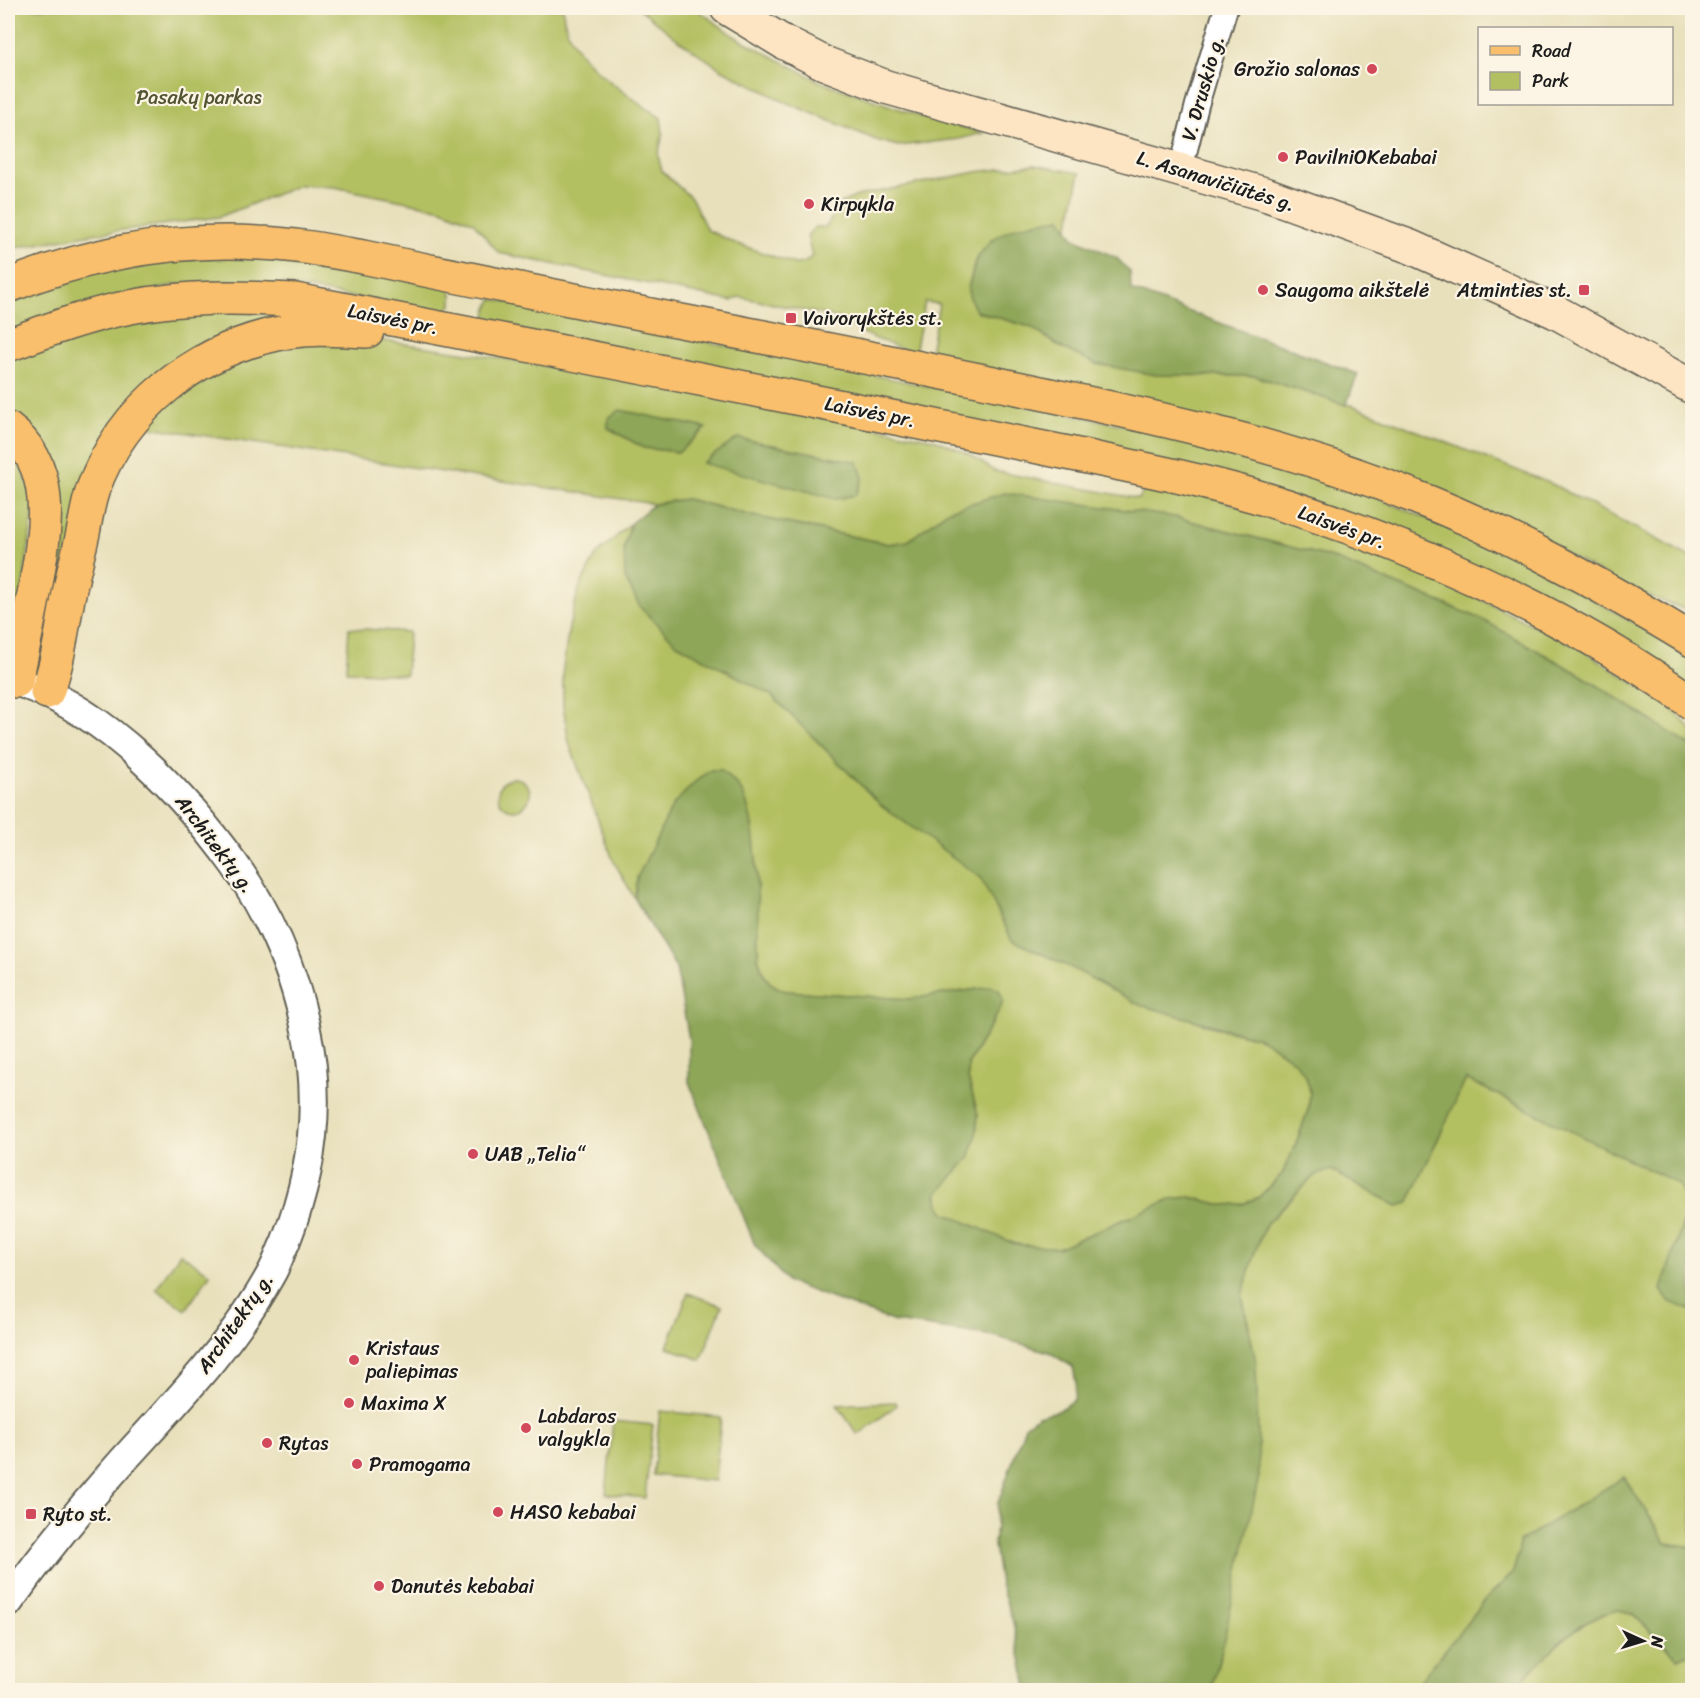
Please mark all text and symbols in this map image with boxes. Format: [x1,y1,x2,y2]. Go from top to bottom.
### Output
legend [1478,27,1673,105]
street label: V. Druskio g. [1171,31,1235,145]
text: Road [1532,35,1572,67]
place label: Grožio salonas [1234,52,1361,87]
marker: Grožio salonas [1365,62,1379,76]
text: Park [1532,65,1569,97]
park label: Pasakų parkas [136,80,263,115]
street label: L. Asanavičiūtės g. [1132,140,1300,222]
place label: PavilniOKebabai [1295,140,1438,175]
marker: PavilniOKebabai [1276,150,1290,164]
place label: Kirpykla [821,187,895,222]
marker: Kirpykla [802,197,816,211]
place label: Saugoma aikštelė [1275,273,1429,308]
place label: Atminties st. [1456,273,1572,308]
marker: Saugoma aikštelė [1256,283,1270,297]
marker: Atminties st. [1577,283,1591,297]
street label: Laisvės pr. [345,293,441,345]
place label: Vaivorykštės st. [803,301,943,336]
marker: Vaivorykštės st. [784,311,798,325]
street label: Laisvės pr. [822,386,918,438]
street label: Laisvės pr. [1293,495,1391,559]
street label: Architektų g. [165,786,264,901]
place label: UAB „Telia“ [485,1137,586,1172]
marker: UAB „Telia“ [466,1147,480,1161]
street label: Architektų g. [187,1265,283,1382]
place label: Kristaus paliepimas [365,1331,459,1389]
marker: Kristaus paliepimas [347,1353,361,1367]
place label: Maxima X [361,1386,447,1421]
marker: Maxima X [342,1396,356,1410]
place label: Labdaros valgykla [538,1399,617,1457]
marker: Labdaros valgykla [519,1421,533,1435]
place label: Rytas [279,1426,329,1461]
marker: Rytas [260,1436,274,1450]
place label: Pramogama [369,1447,470,1482]
marker: Pramogama [350,1457,364,1471]
place label: HASO kebabai [510,1495,637,1530]
place label: Ryto st. [43,1497,113,1532]
marker: HASO kebabai [491,1505,505,1519]
marker: Ryto st. [24,1507,38,1521]
place label: Danutės kebabai [391,1569,535,1604]
marker: Danutės kebabai [372,1579,386,1593]
north arrow [1613,1611,1673,1671]
text: N [1643,1634,1672,1649]

